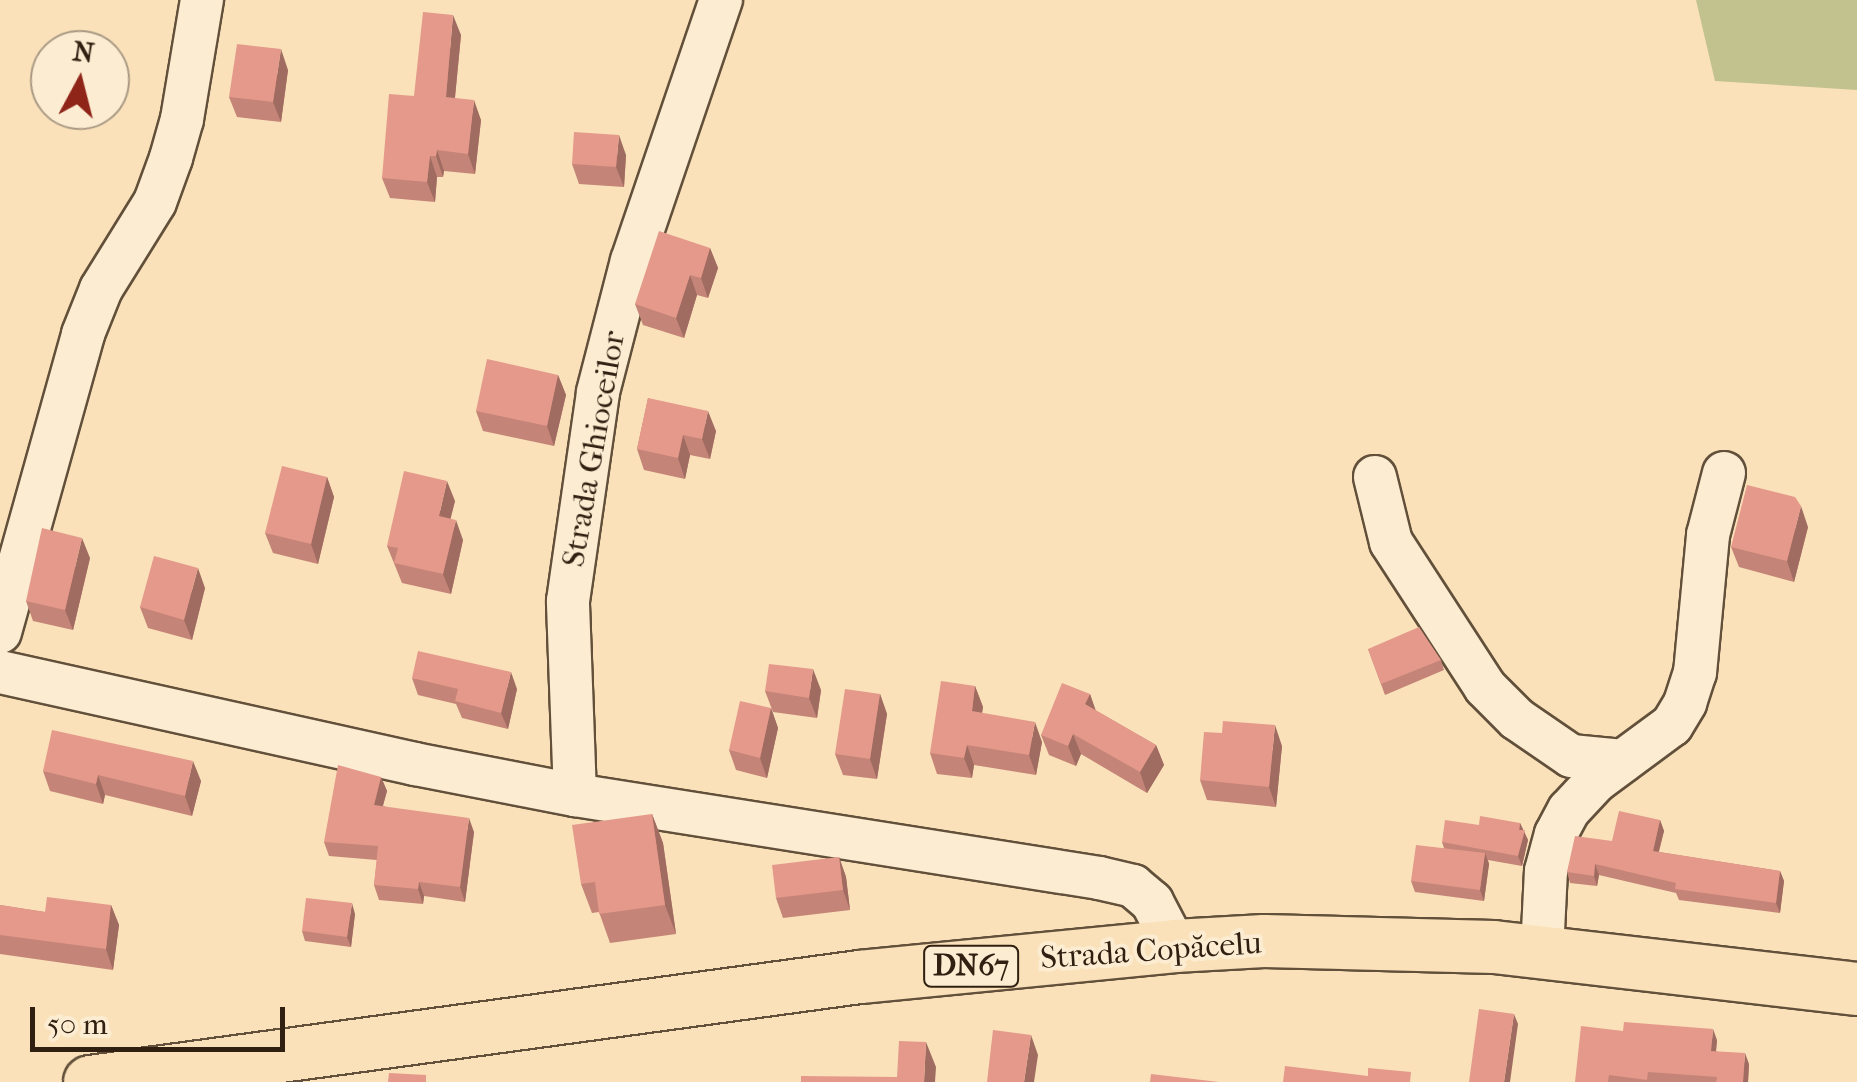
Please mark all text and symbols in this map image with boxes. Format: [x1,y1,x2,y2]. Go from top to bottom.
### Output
north arrow [30,30,130,130]
text: N [71,34,96,69]
street label: Strada Ghioceilor [554,328,634,570]
street label: Strada Copăcelu [1039,924,1263,978]
road number: DN67 [921,941,1021,991]
scale bar [35,987,290,1049]
text: 50 m [47,1007,108,1042]

